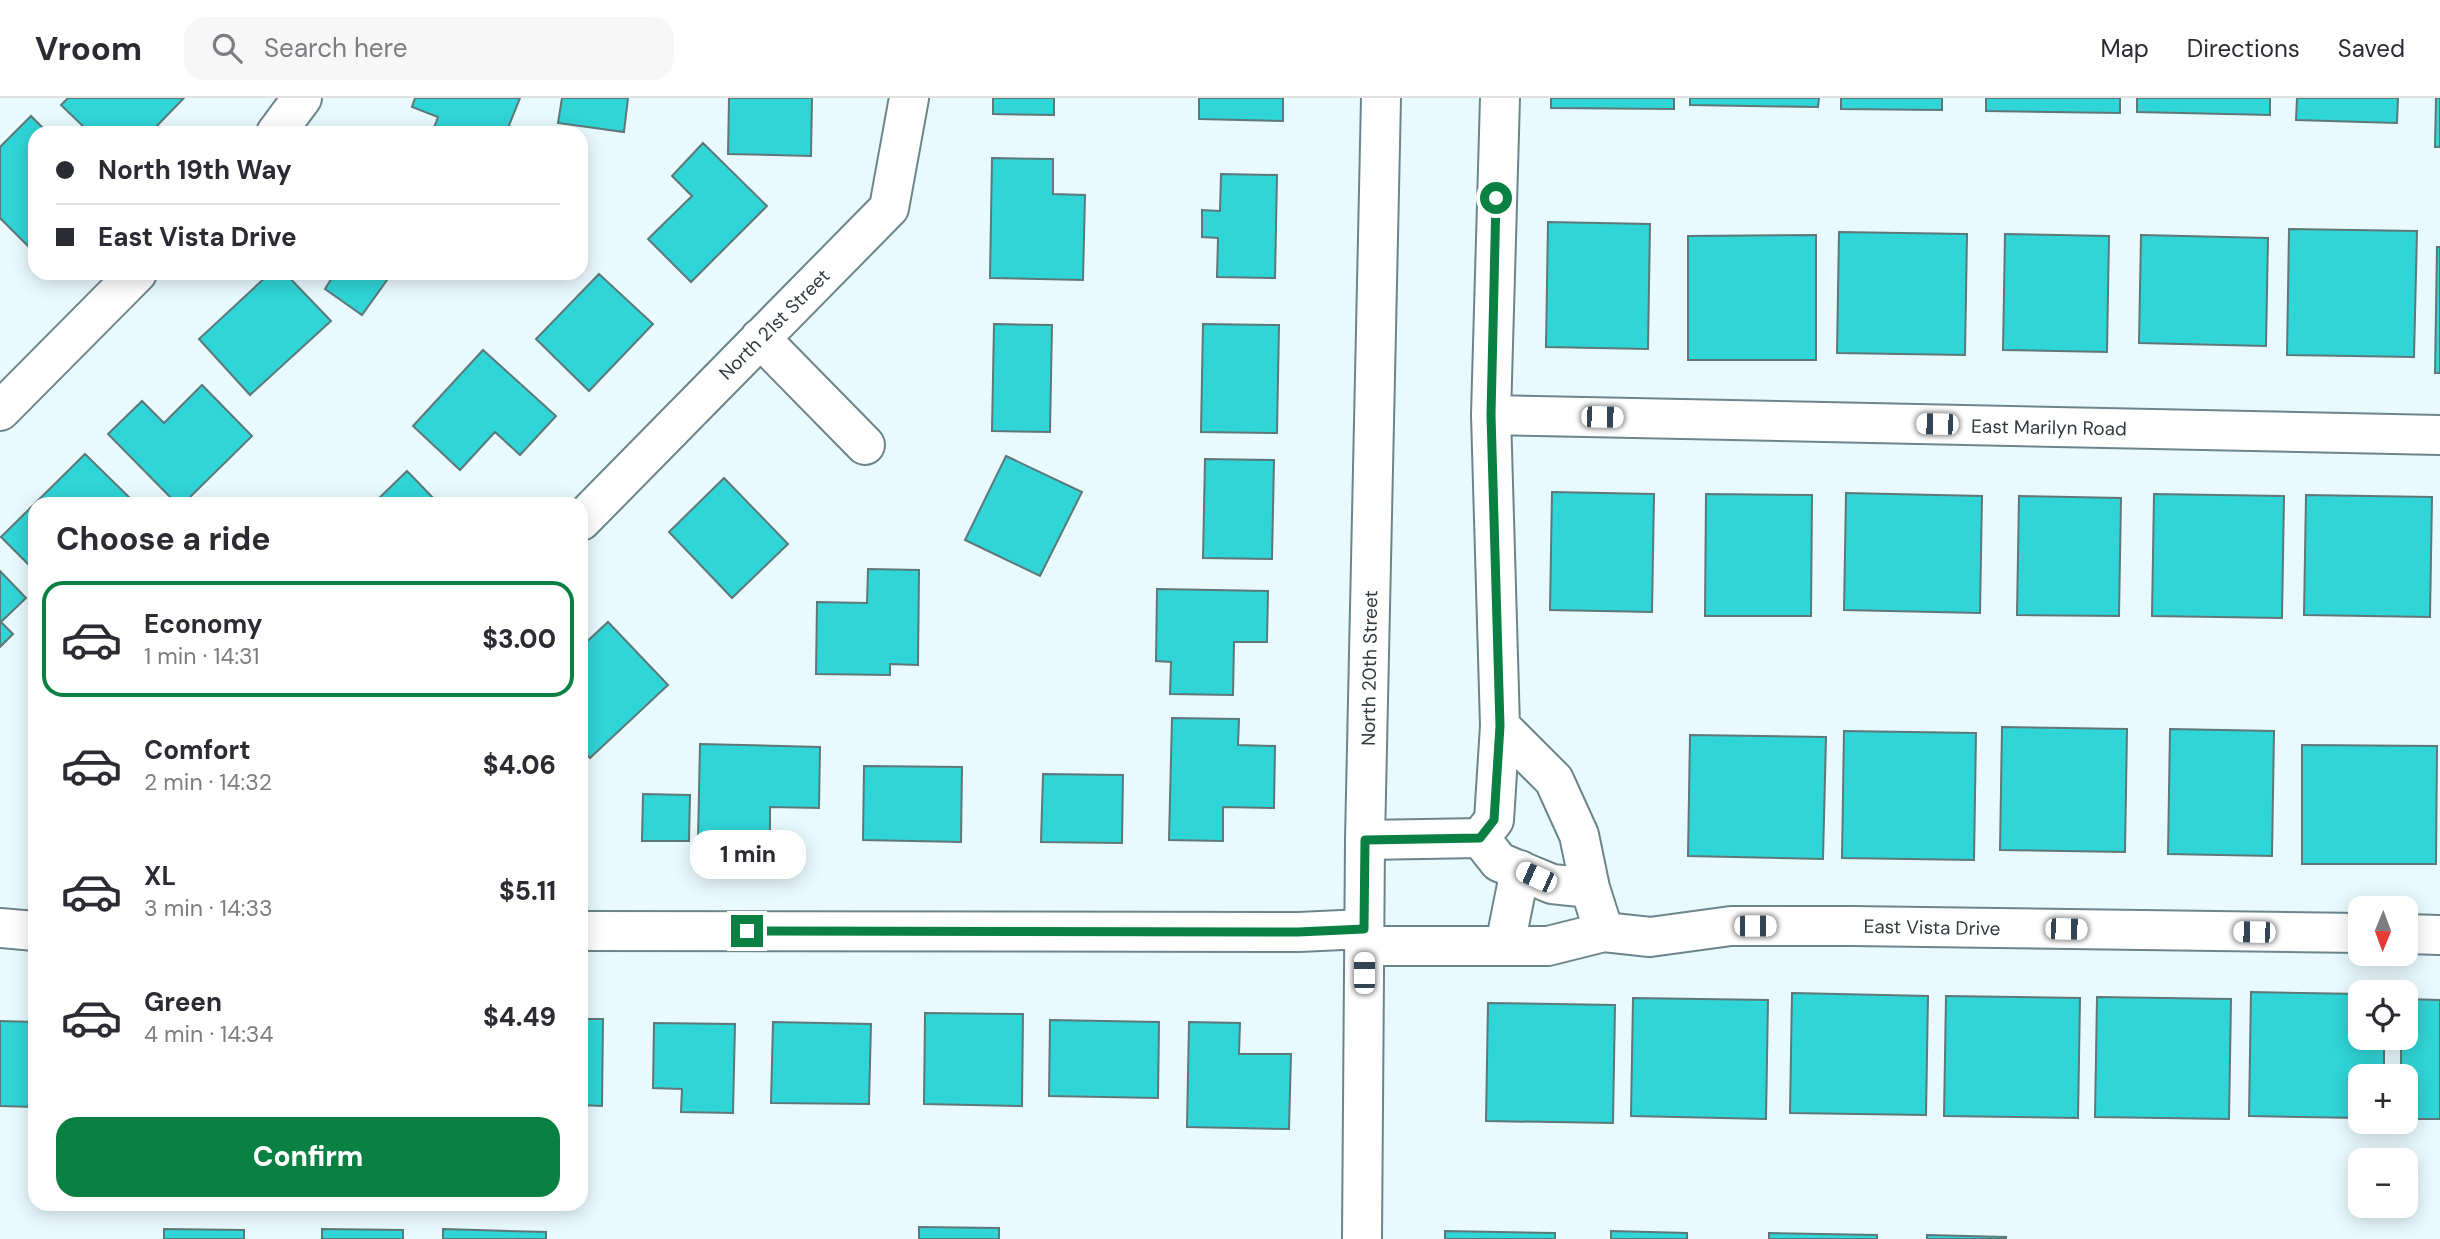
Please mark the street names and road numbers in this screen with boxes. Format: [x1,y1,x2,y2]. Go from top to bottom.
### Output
street label: North 21st Street [713,263,835,385]
street label: East Marilyn Road [1971,414,2127,441]
street label: North 20th Street [1356,590,1383,746]
street label: East Vista Drive [1863,914,2001,941]

